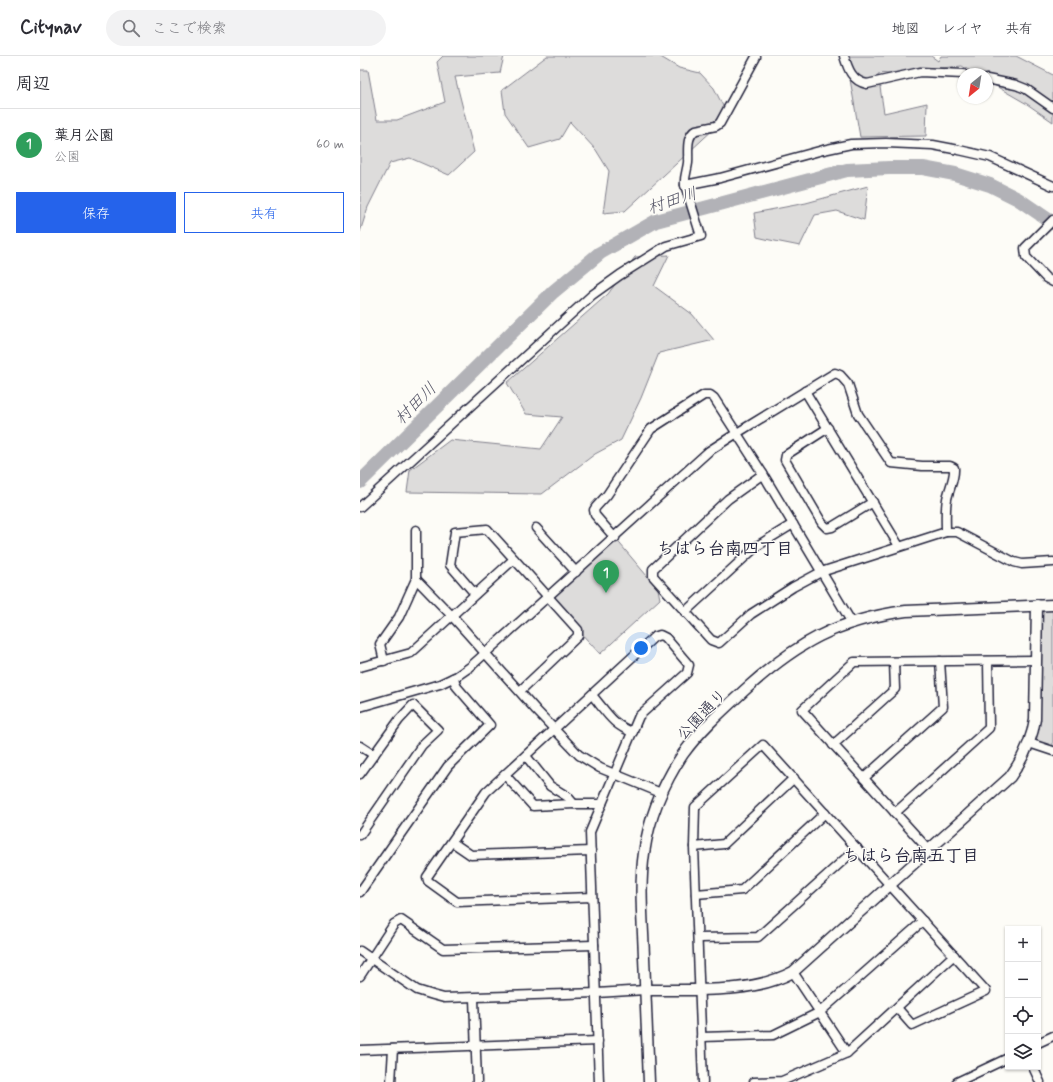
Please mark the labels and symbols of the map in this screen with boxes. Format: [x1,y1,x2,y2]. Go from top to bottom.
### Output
north arrow [957,68,993,104]
water label: 村田川 [645,183,700,219]
water label: 村田川 [390,378,442,430]
district label: ちはら台南四丁目 [657,538,793,560]
pin: 1 [593,560,619,593]
your location [631,638,651,658]
street label: 公園通り [672,685,732,745]
district label: ちはら台南五丁目 [843,845,979,867]

